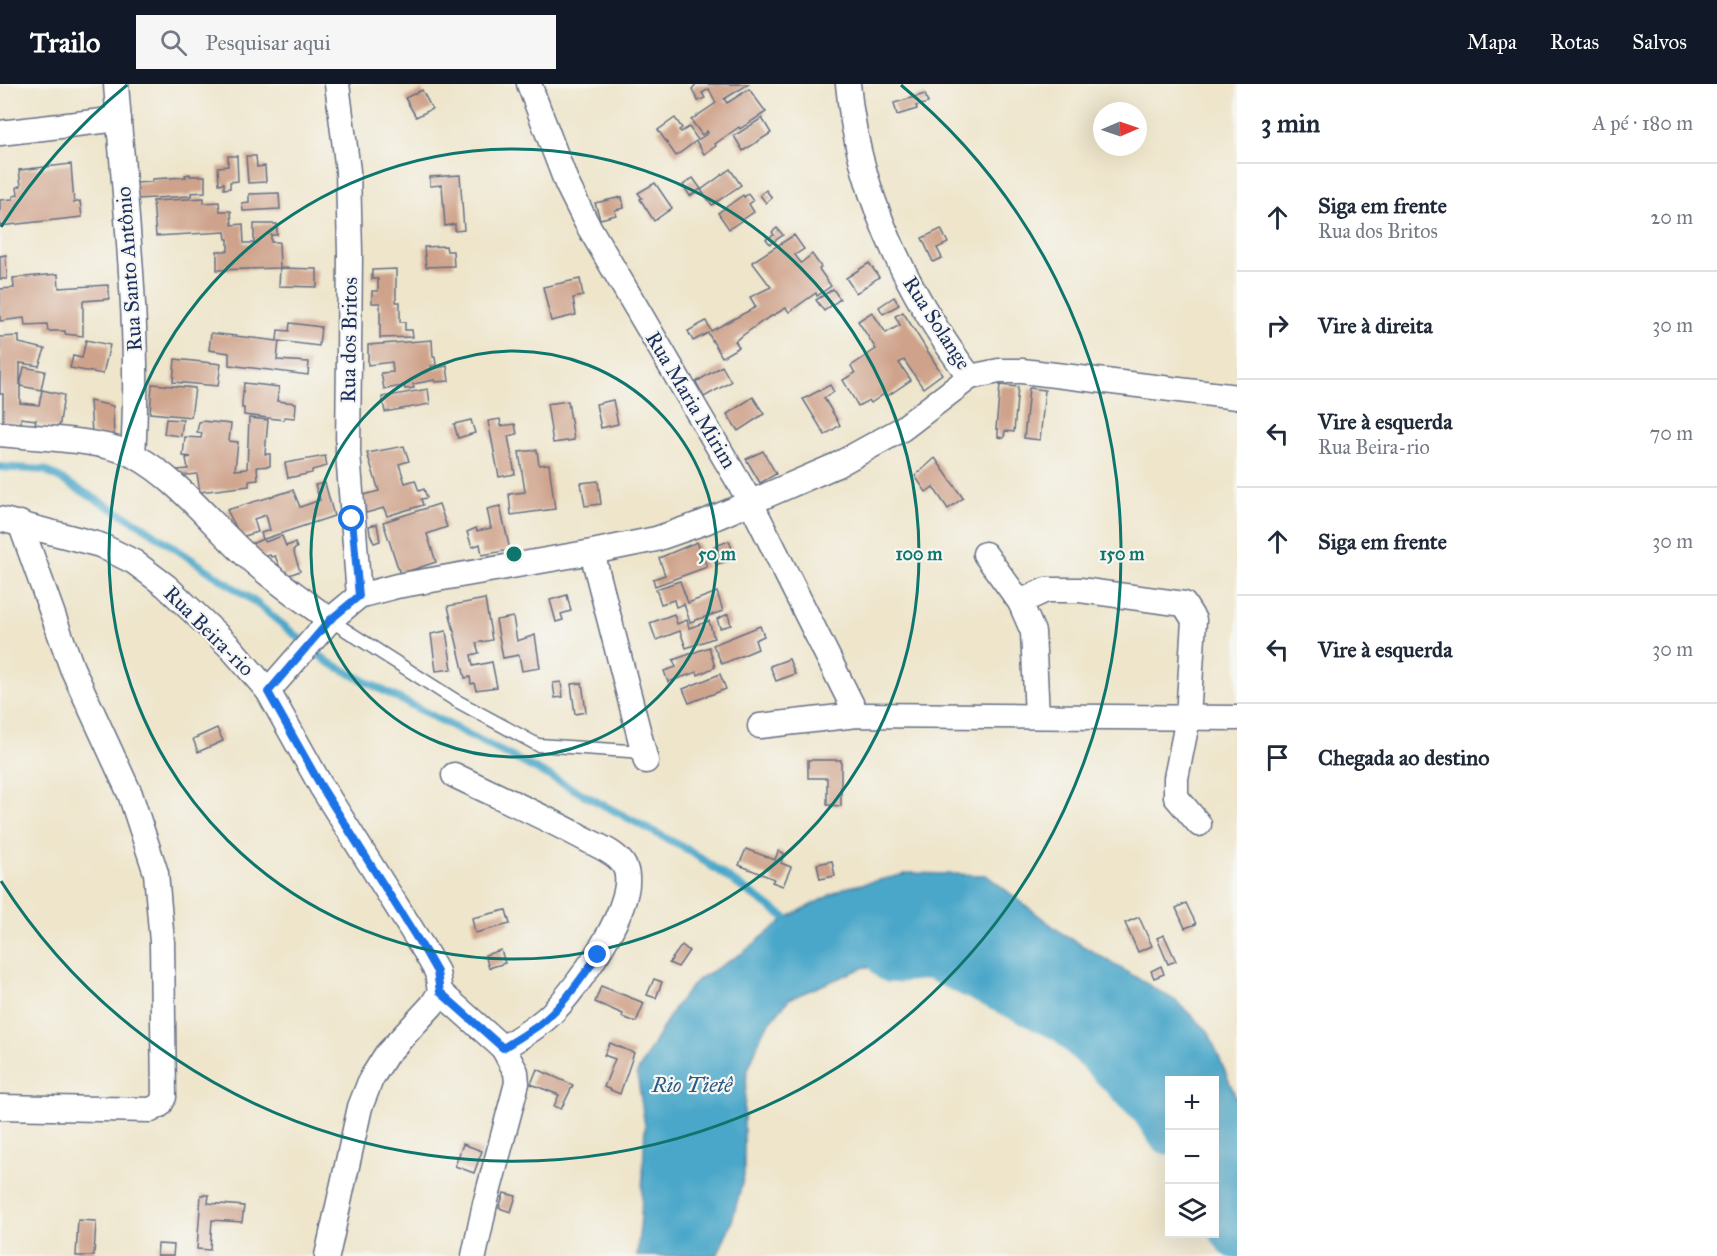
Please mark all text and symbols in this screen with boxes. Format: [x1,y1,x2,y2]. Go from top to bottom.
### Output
search box [136,15,556,69]
text: Trailo [30,25,100,60]
icon: search [157,26,190,59]
text: Pesquisar aqui [205,29,331,56]
text: Mapa [1467,29,1517,55]
text: Rotas [1550,29,1599,55]
text: Salvos [1632,29,1687,55]
north arrow [1093,102,1147,156]
text: 3 min [1261,107,1320,139]
text: A pé · 180 m [1593,111,1693,135]
street label: Rua Santo Antônio [110,185,148,352]
text: Siga em frente [1318,192,1447,219]
icon: ahead [1261,201,1294,234]
text: 20 m [1650,205,1693,229]
text: Rua dos Britos [1318,219,1438,243]
street label: Rua Solange [897,271,977,375]
street label: Rua dos Britos [335,277,363,403]
icon: right [1261,309,1294,342]
text: Vire à direita [1318,312,1433,339]
text: 30 m [1652,313,1693,337]
street label: Rua Maria Mirim [640,327,742,474]
text: Vire à esquerda [1318,408,1452,435]
icon: left [1261,417,1294,450]
text: 70 m [1650,421,1693,445]
text: Rua Beira-rio [1318,435,1430,459]
route start [338,505,364,531]
icon: ahead [1261,525,1294,558]
text: Siga em frente [1318,528,1447,555]
text: 30 m [1652,529,1693,553]
text: 50 m [698,543,737,565]
text: 100 m [896,543,943,565]
text: 150 m [1100,543,1145,565]
centre of rings [504,544,524,564]
street label: Rua Beira-rio [158,580,260,682]
icon: left [1261,633,1294,666]
text: Vire à esquerda [1318,636,1452,663]
text: 30 m [1652,637,1693,661]
icon: arrive [1261,741,1294,774]
text: Chegada ao destino [1318,744,1489,771]
route end [584,941,610,967]
water label: Rio Tietê [651,1071,734,1098]
map controls [1165,1076,1219,1238]
button: + [1165,1076,1219,1130]
button: − [1165,1130,1219,1184]
button: layers [1165,1184,1219,1238]

